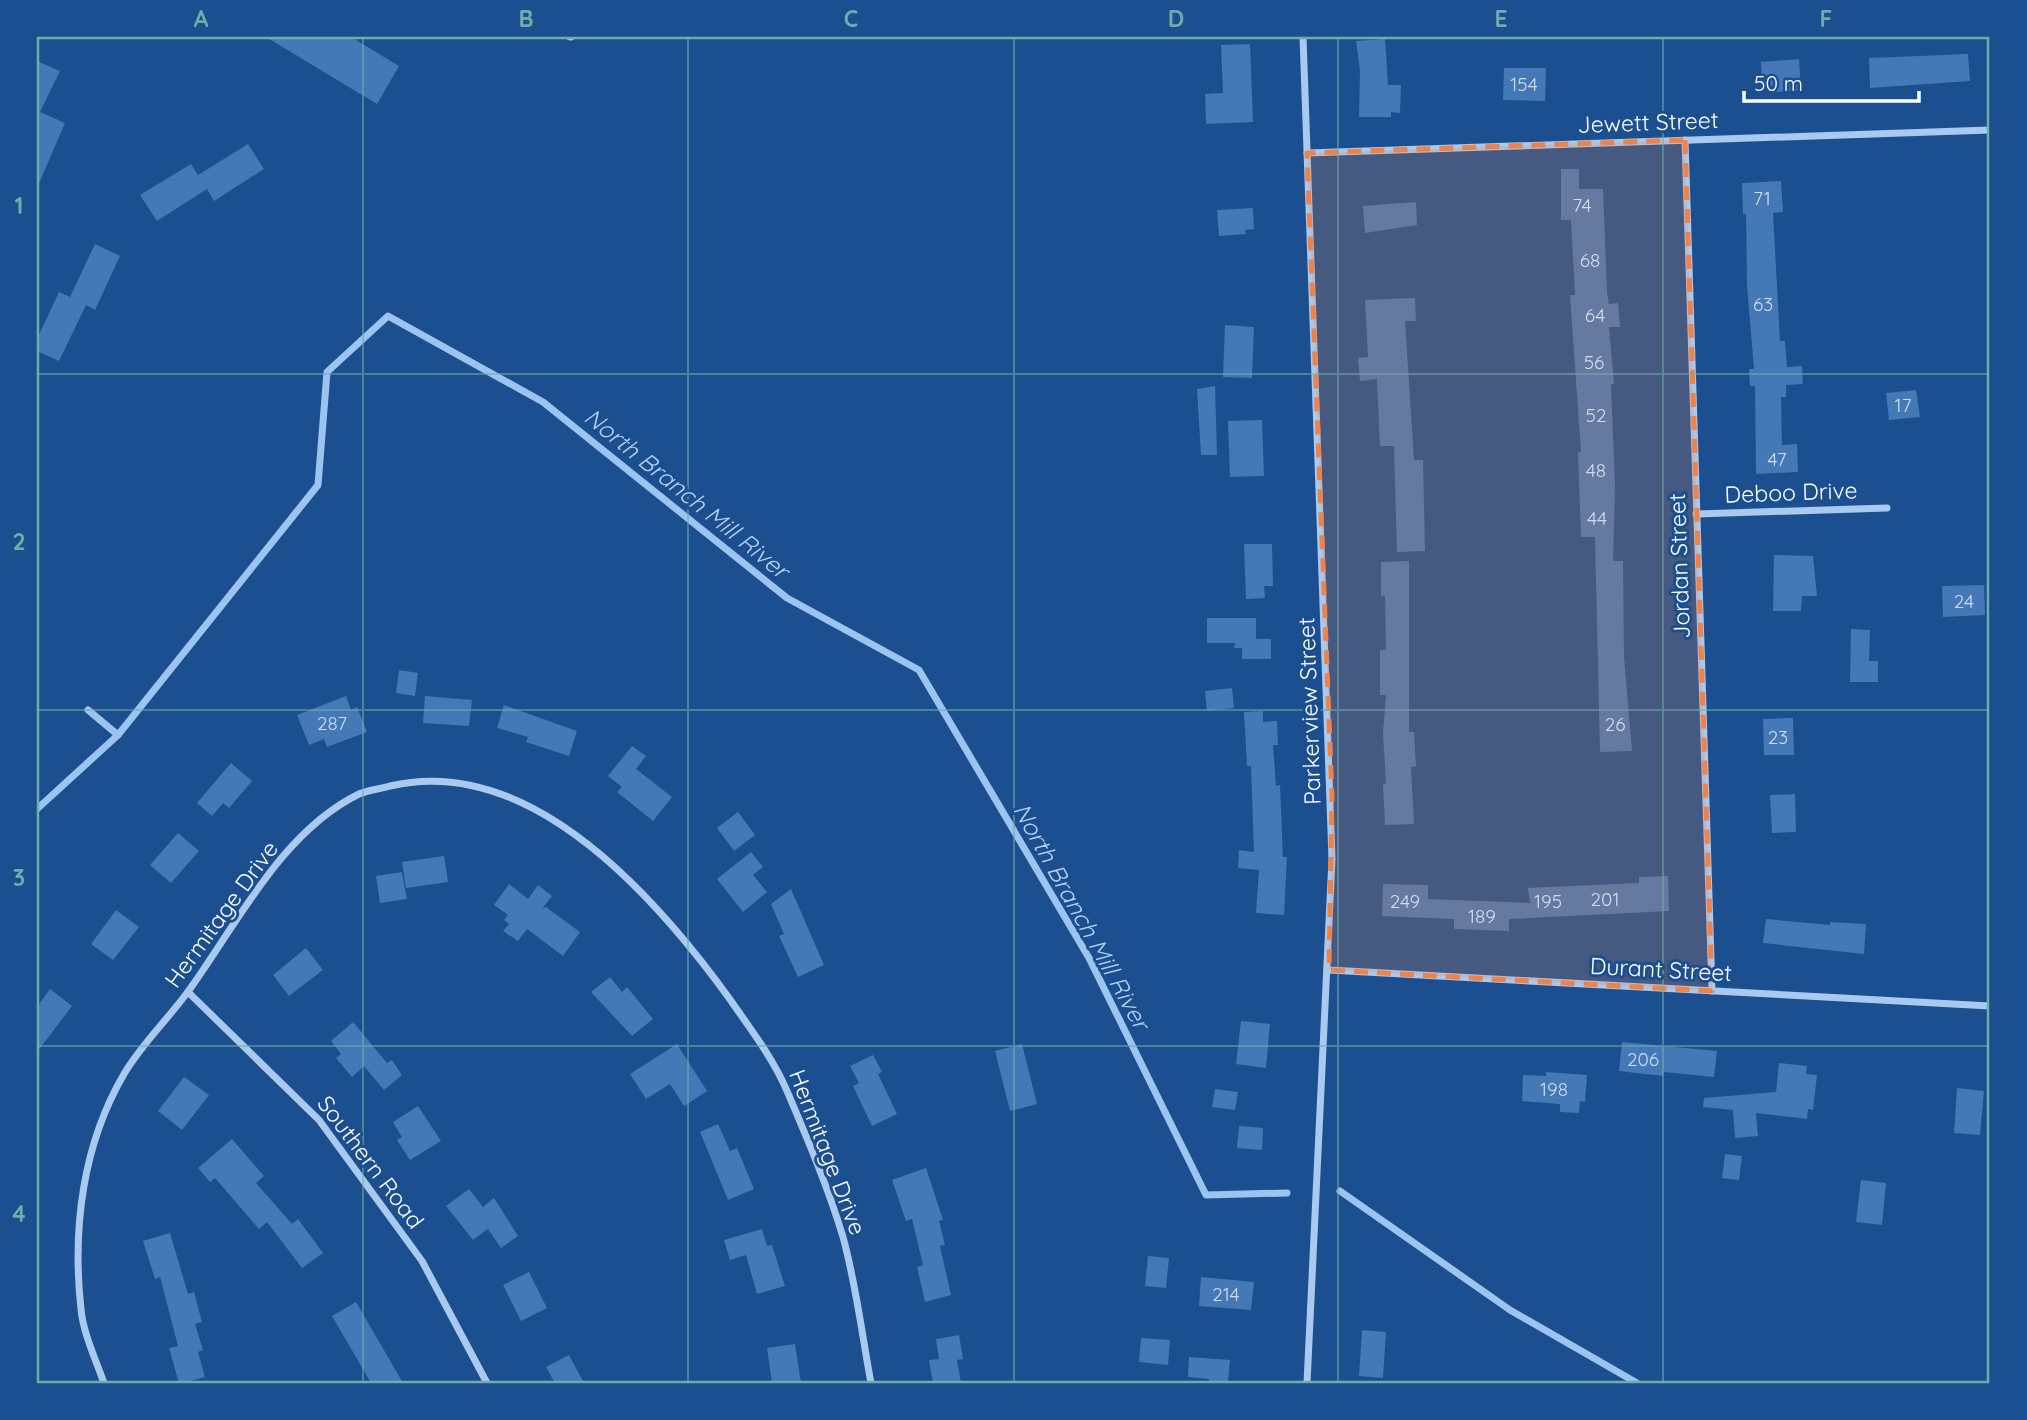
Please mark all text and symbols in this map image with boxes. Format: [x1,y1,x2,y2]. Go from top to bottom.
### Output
text: A [194,4,209,33]
text: B [518,4,534,33]
text: C [844,4,858,33]
text: D [1168,4,1184,33]
text: E [1494,4,1508,33]
text: F [1820,4,1832,33]
scale bar [1744,60,1918,104]
text: 50 m [1754,70,1803,96]
house number: 154 [1510,72,1538,96]
street label: Jewett Street [1577,105,1719,139]
house number: 71 [1753,186,1771,210]
text: 1 [15,191,23,220]
house number: 74 [1572,193,1592,217]
house number: 68 [1580,248,1600,272]
house number: 63 [1753,292,1773,316]
house number: 64 [1585,303,1605,327]
house number: 56 [1584,350,1604,374]
house number: 17 [1895,393,1912,417]
water label: North Branch Mill River [579,401,797,586]
house number: 52 [1586,403,1606,427]
house number: 47 [1767,447,1787,471]
house number: 48 [1586,458,1606,482]
street label: Deboo Drive [1724,475,1858,509]
street label: Jordan Street [1662,492,1696,639]
house number: 44 [1587,506,1607,530]
text: 2 [12,527,26,556]
house number: 24 [1954,589,1974,613]
street label: Parkerview Street [1291,616,1327,805]
house number: 287 [317,711,347,735]
house number: 26 [1605,712,1625,736]
house number: 23 [1768,725,1788,749]
water label: North Branch Mill River [1007,798,1158,1037]
street label: Hermitage Drive [158,835,284,993]
text: 3 [13,863,25,892]
house number: 201 [1591,887,1619,911]
house number: 249 [1390,889,1420,913]
house number: 195 [1534,889,1562,913]
house number: 189 [1468,904,1496,928]
street label: Durant Street [1589,951,1733,987]
house number: 206 [1627,1047,1659,1071]
street label: Hermitage Drive [783,1065,873,1239]
house number: 198 [1540,1077,1568,1101]
street label: Southern Road [311,1090,431,1234]
text: 4 [12,1199,26,1228]
house number: 214 [1212,1282,1240,1306]

